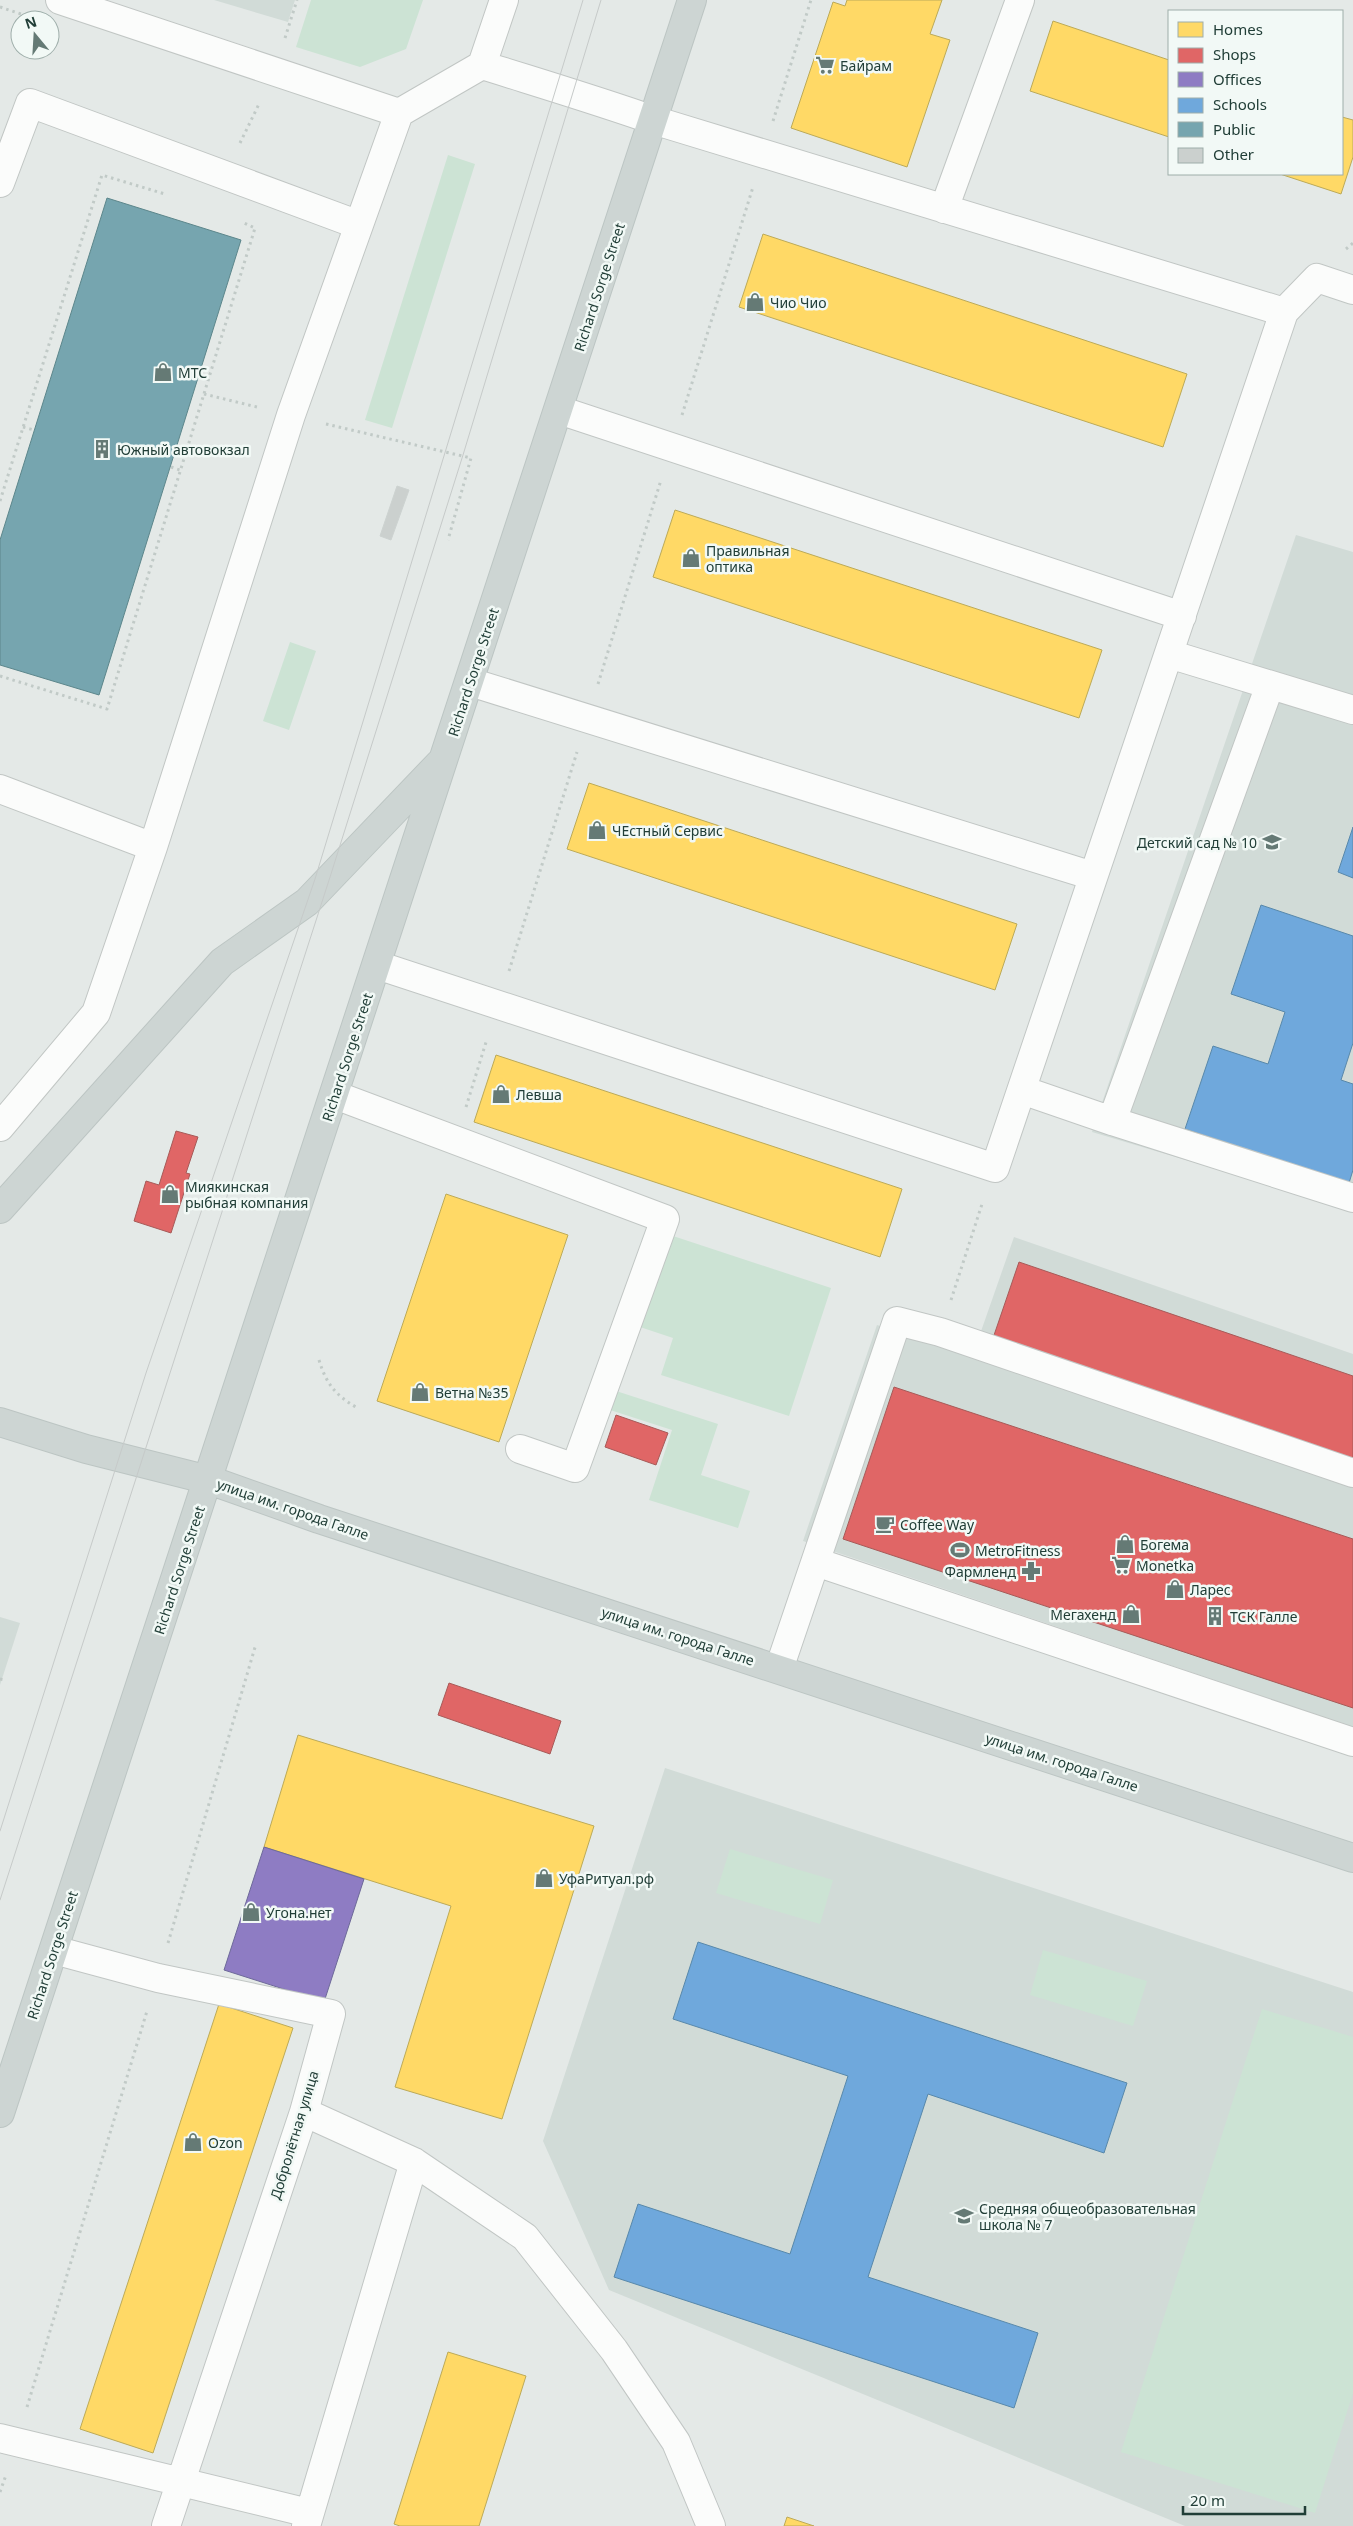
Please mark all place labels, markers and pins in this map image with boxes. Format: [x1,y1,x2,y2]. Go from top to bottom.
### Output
supermarket icon: Байрам [814,54,836,76]
place label: Байрам [840,56,892,75]
shop icon: Чио Чио [744,291,766,313]
place label: Чио Чио [770,293,827,312]
shop icon: МТС [152,361,174,383]
place label: МТС [178,363,207,382]
building icon: Южный автовокзал [91,438,113,460]
place label: Южный автовокзал [117,440,250,459]
place label: Правильная оптика [706,541,789,576]
shop icon: Правильная оптика [680,547,702,569]
shop icon: ЧЕстный Сервис [586,819,608,841]
place label: ЧЕстный Сервис [612,821,723,840]
school or university icon: Детский сад № 10 [1261,831,1283,853]
place label: Детский сад № 10 [1137,833,1257,852]
shop icon: Левша [490,1083,512,1105]
place label: Левша [516,1085,562,1104]
place label: Миякинская рыбная компания [185,1177,308,1212]
shop icon: Миякинская рыбная компания [159,1183,181,1205]
shop icon: Ветна №35 [409,1381,431,1403]
place label: Ветна №35 [435,1383,509,1402]
cafe icon: Coffee Way [874,1513,896,1535]
place label: Coffee Way [900,1515,975,1534]
shop icon: Богема [1114,1533,1136,1555]
place label: Богема [1140,1535,1189,1554]
sports icon: MetroFitness [949,1539,971,1561]
place label: MetroFitness [975,1541,1061,1560]
supermarket icon: Monetka [1110,1554,1132,1576]
place label: Monetka [1136,1556,1194,1575]
pharmacy icon: Фармленд [1020,1560,1042,1582]
place label: Фармленд [944,1562,1016,1581]
shop icon: Ларес [1164,1578,1186,1600]
place label: Ларес [1190,1580,1231,1599]
shop icon: Мегахенд [1120,1603,1142,1625]
place label: Мегахенд [1050,1605,1116,1624]
building icon: ТСК Галле [1204,1605,1226,1627]
place label: ТСК Галле [1230,1607,1298,1626]
shop icon: УфаРитуал.рф [533,1867,555,1889]
place label: УфаРитуал.рф [559,1869,654,1888]
shop icon: Угона.нет [240,1901,262,1923]
place label: Угона.нет [266,1903,332,1922]
shop icon: Ozon [182,2131,204,2153]
place label: Ozon [208,2133,243,2152]
place label: Средняя общеобразовательная школа № 7 [979,2199,1196,2234]
school or university icon: Средняя общеобразовательная школа № 7 [953,2205,975,2227]

